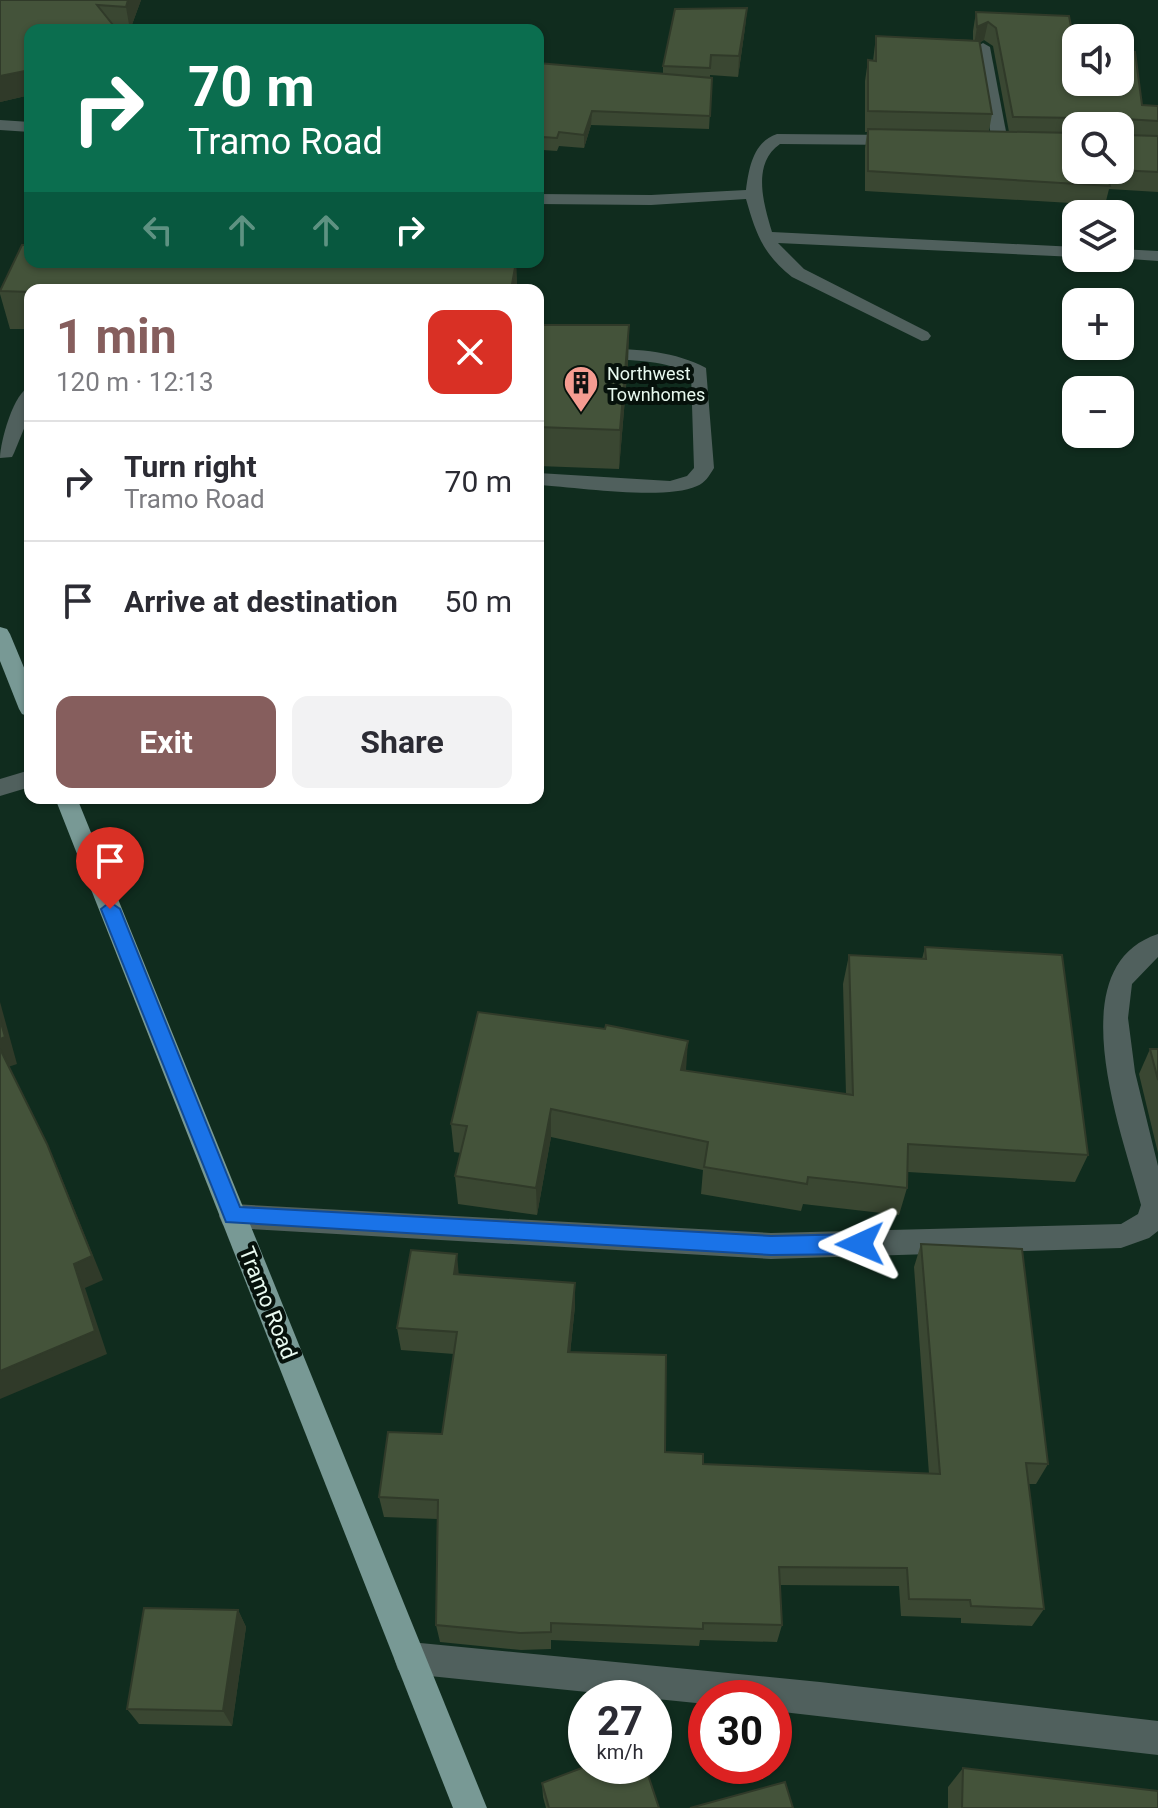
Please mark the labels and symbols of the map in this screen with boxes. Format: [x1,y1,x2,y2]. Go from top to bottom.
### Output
place label: Northwest Townhomes [607,363,705,405]
building icon: Northwest Townhomes [562,364,600,414]
pin [76,827,144,909]
position arrow [818,1202,902,1286]
street label: Tramo Road [234,1243,302,1363]
speed limit sign: 30 [688,1680,792,1784]

